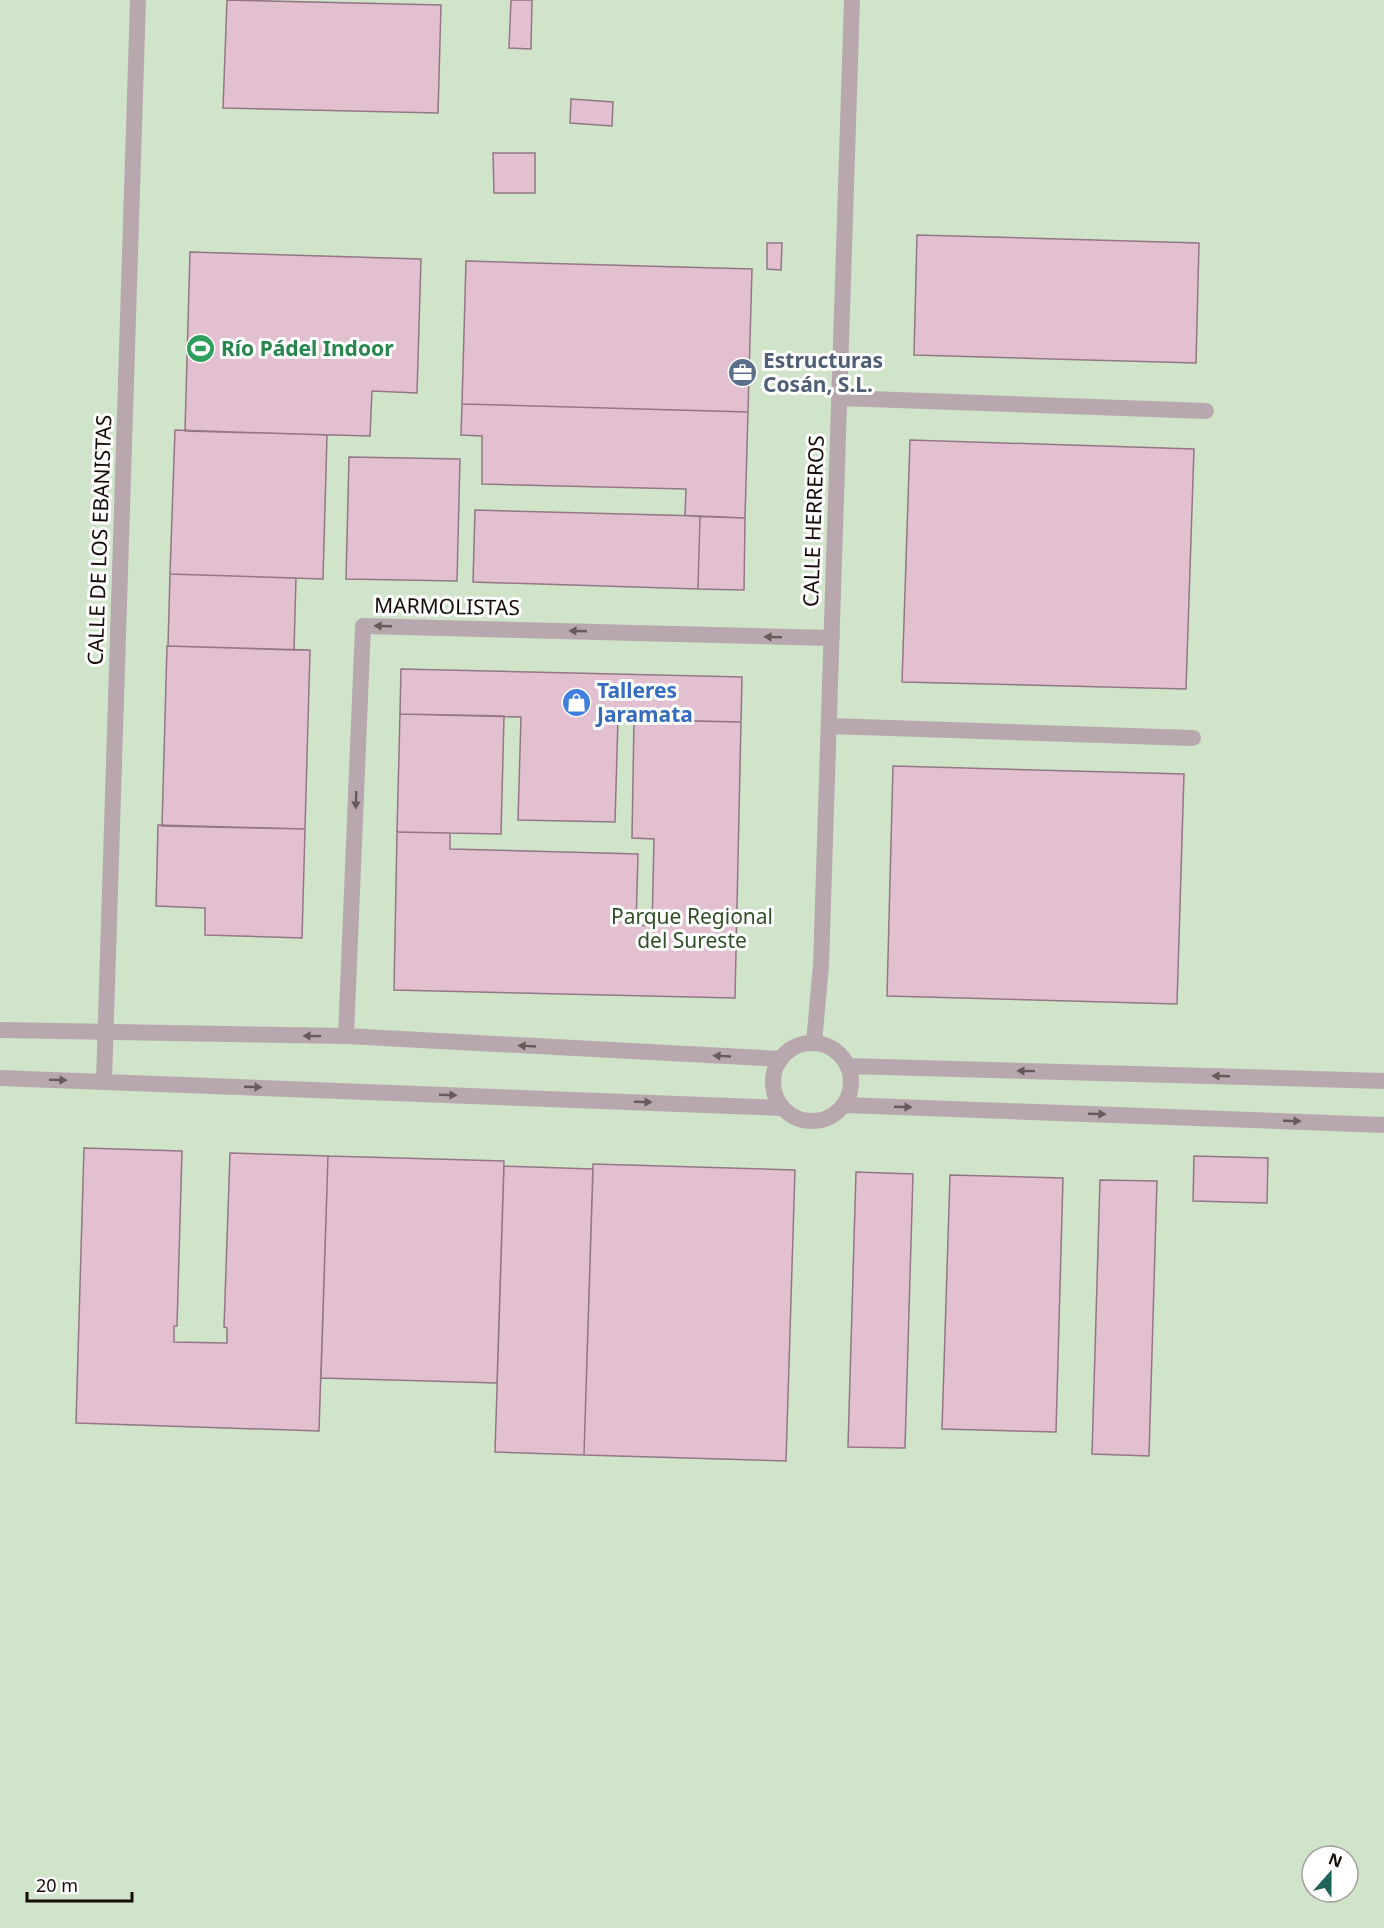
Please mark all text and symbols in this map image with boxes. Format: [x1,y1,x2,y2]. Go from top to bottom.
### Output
sports icon: Río Pádel Indoor [184,332,216,364]
place label: Río Pádel Indoor [221,334,394,362]
place label: Estructuras Cosán, S.L. [763,346,883,398]
office icon: Estructuras Cosán, S.L. [726,356,758,388]
street label: CALLE DE LOS EBANISTAS [81,414,117,666]
street label: CALLE HERREROS [796,435,830,607]
street label: MARMOLISTAS [374,591,520,621]
one-way arrow [374,621,393,631]
one-way arrow [569,627,588,636]
one-way arrow [764,632,783,641]
place label: Talleres Jaramata [595,676,693,728]
shop icon: Talleres Jaramata [560,686,592,718]
one-way arrow [351,791,360,810]
park label: Parque Regional del Sureste [611,902,773,954]
one-way arrow [302,1031,321,1040]
one-way arrow [518,1041,537,1050]
one-way arrow [713,1051,732,1060]
one-way arrow [1016,1066,1035,1075]
one-way arrow [1211,1071,1230,1080]
one-way arrow [49,1075,68,1084]
one-way arrow [244,1083,263,1092]
one-way arrow [439,1090,458,1099]
one-way arrow [634,1098,653,1107]
one-way arrow [893,1102,912,1112]
one-way arrow [1088,1109,1107,1118]
one-way arrow [1283,1116,1302,1126]
north arrow [1300,1844,1360,1904]
text: N [1325,1847,1345,1873]
scale bar [27,1865,132,1903]
text: 20 m [36,1873,78,1897]

